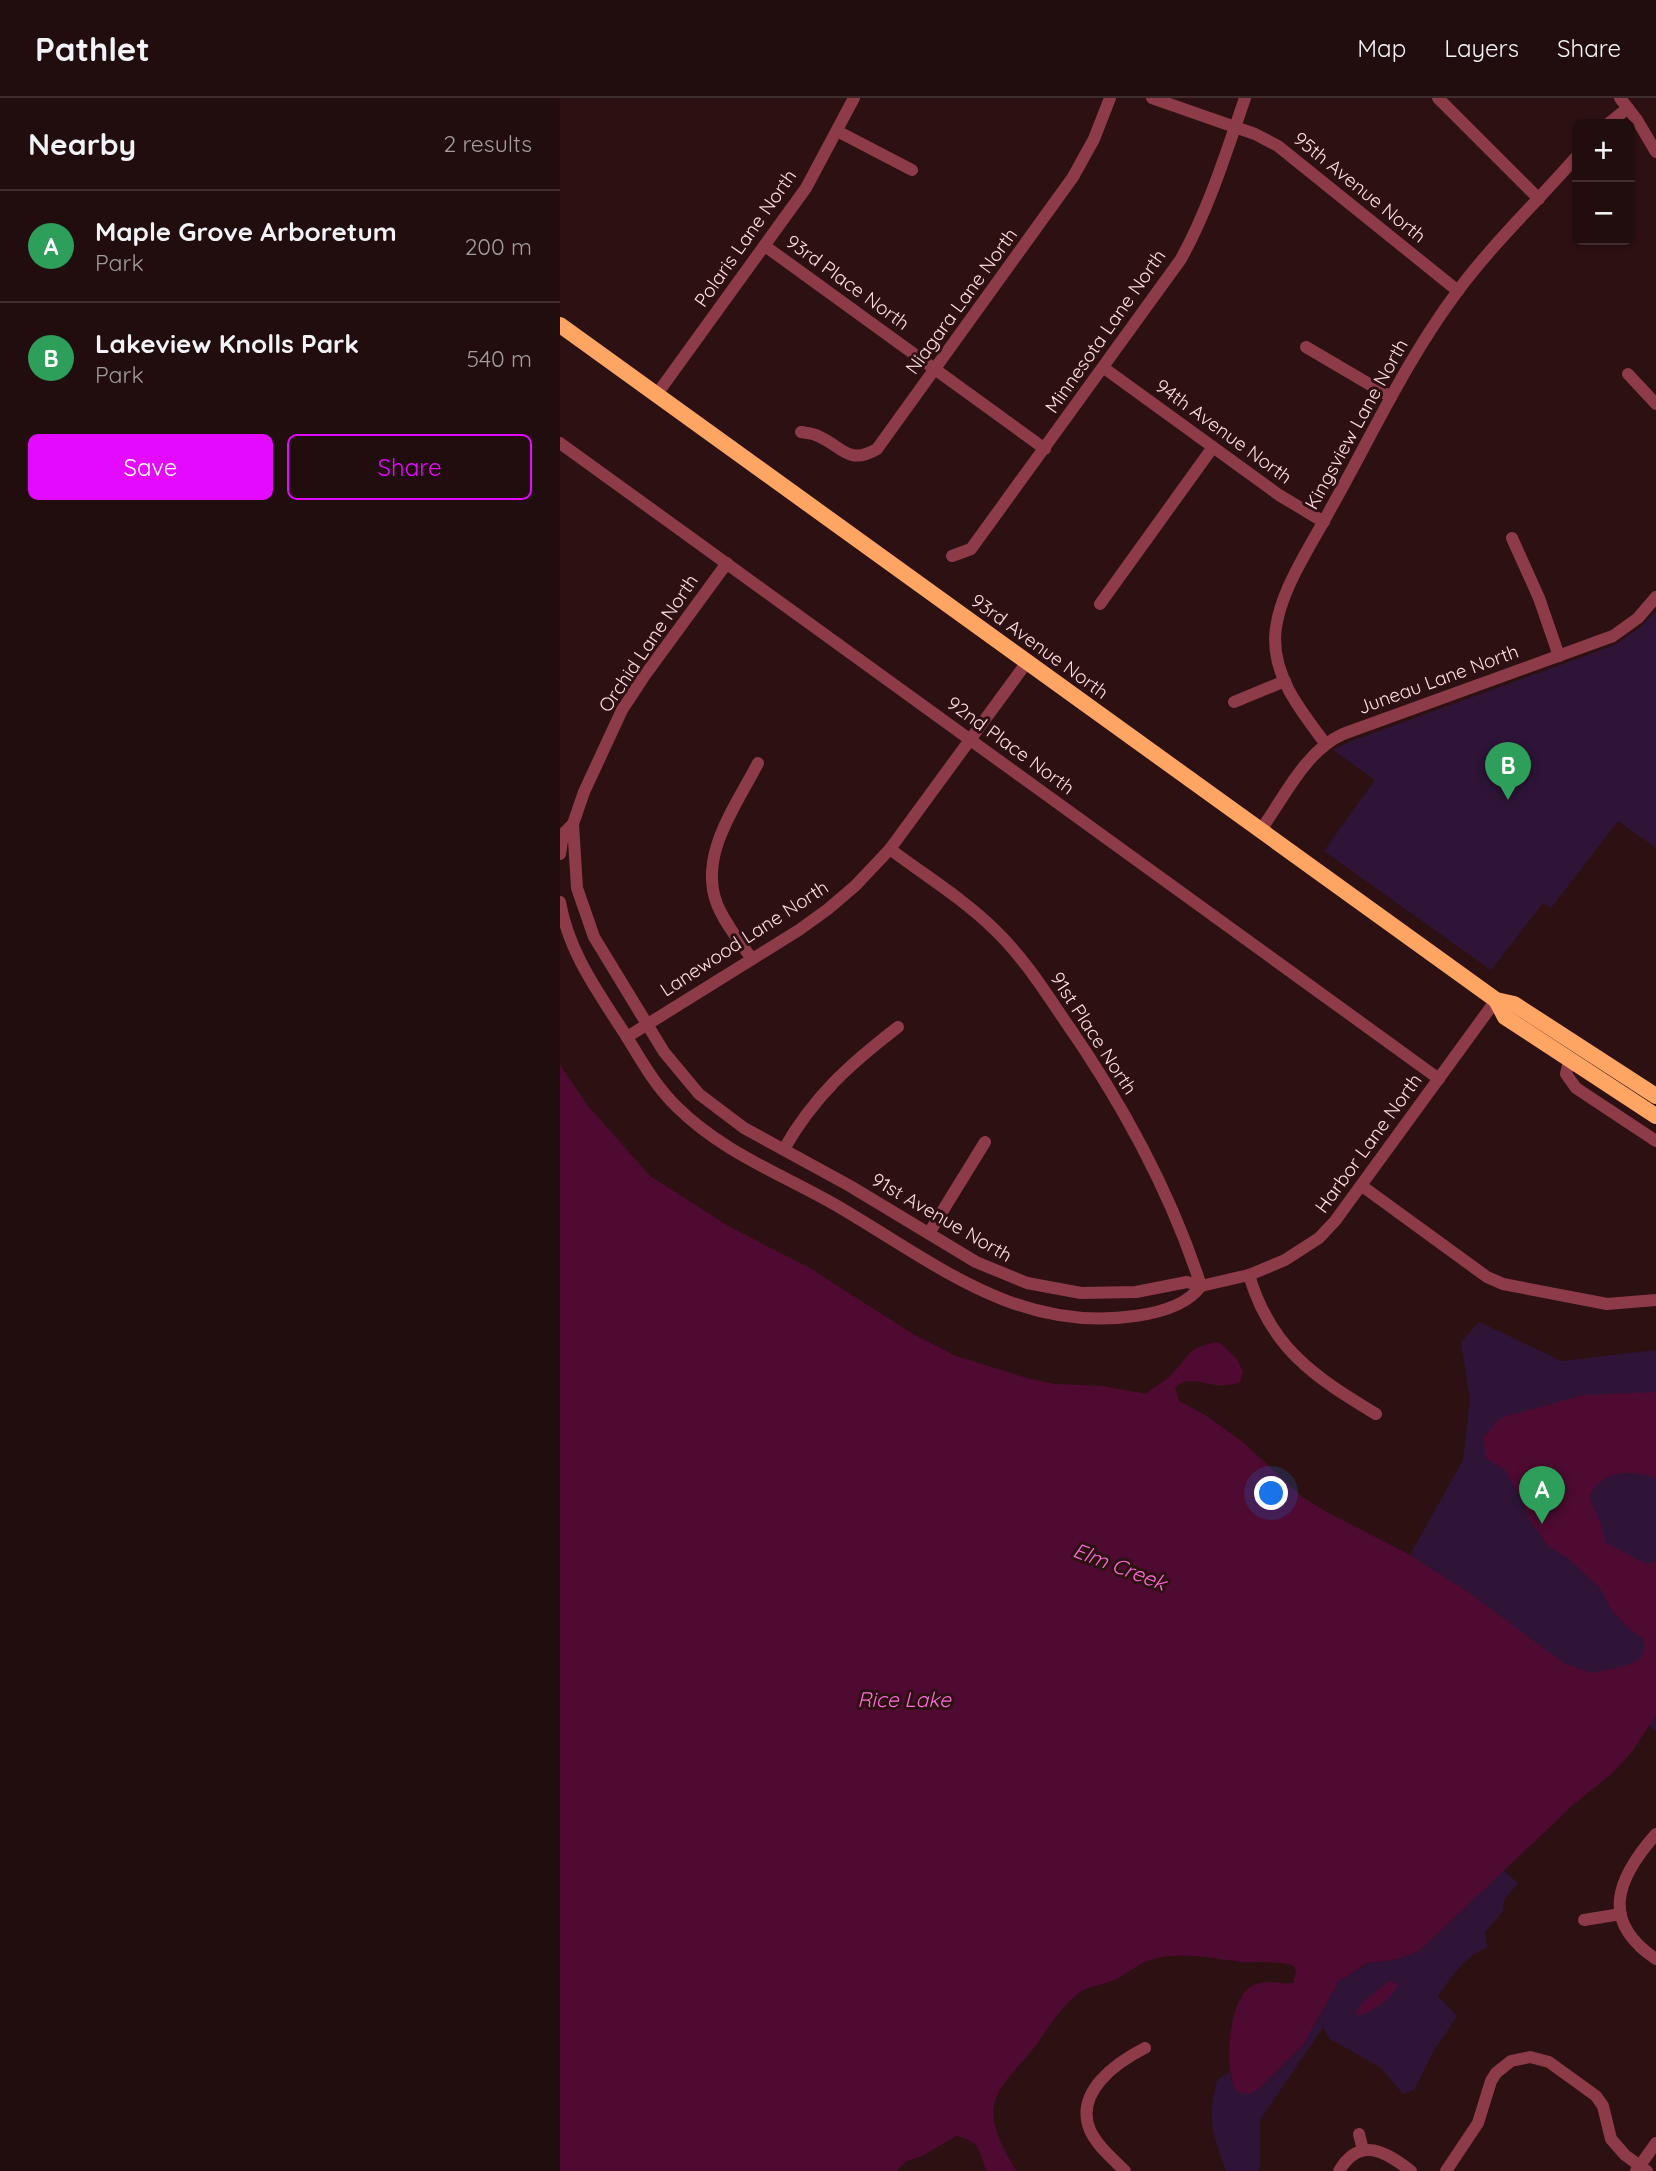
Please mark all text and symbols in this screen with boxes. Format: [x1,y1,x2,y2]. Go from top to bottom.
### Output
text: Pathlet [35,28,150,69]
text: Map [1357,33,1406,63]
text: Layers [1444,33,1519,63]
text: Share [1557,33,1621,63]
map controls [1572,119,1635,245]
button: + [1572,119,1635,182]
text: Nearby [28,125,136,163]
street label: 95th Avenue North [1289,126,1431,248]
text: 2 results [443,129,532,158]
street label: Polaris Lane North [689,165,801,311]
button: − [1572,182,1635,245]
text: Maple Grove Arboretum [95,215,397,248]
street label: Niagara Lane North [900,223,1022,379]
street label: 93rd Place North [781,229,915,335]
text: A [44,232,58,261]
text: 200 m [465,232,532,261]
street label: Minnesota Lane North [1039,244,1171,418]
text: Park [95,248,144,277]
text: Lakeview Knolls Park [95,327,359,360]
street label: Kingsview Lane North [1299,335,1413,513]
text: B [43,344,59,373]
text: 540 m [466,344,532,373]
text: Park [95,360,144,389]
street label: 94th Avenue North [1151,373,1297,489]
button: Save [28,434,273,500]
button: Share [287,434,532,500]
street label: Orchid Lane North [593,569,703,717]
street label: 93rd Avenue North [967,588,1113,704]
street label: Juneau Lane North [1354,639,1522,719]
street label: 92nd Place North [943,691,1079,799]
pin: B [1485,742,1531,800]
street label: Lanewood Lane North [655,875,833,1001]
street label: 91st Place North [1045,967,1143,1099]
street label: Harbor Lane North [1309,1069,1427,1217]
street label: 91st Avenue North [867,1167,1017,1267]
pin: A [1519,1466,1565,1524]
your location [1254,1476,1288,1510]
water label: Elm Creek [1070,1536,1172,1596]
water label: Rice Lake [857,1686,952,1712]

